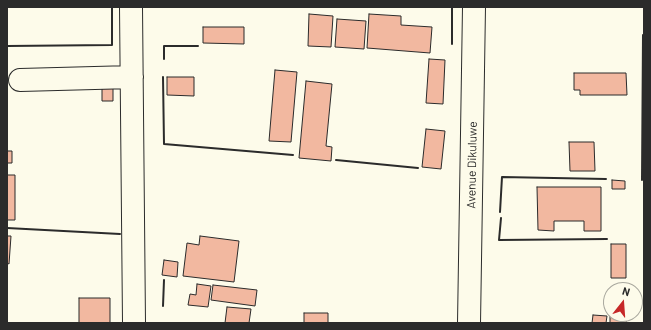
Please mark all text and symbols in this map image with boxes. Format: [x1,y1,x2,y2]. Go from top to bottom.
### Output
street label: Avenue Dikuluwe [464,121,480,209]
north arrow [603,282,643,322]
text: N [621,284,632,298]

